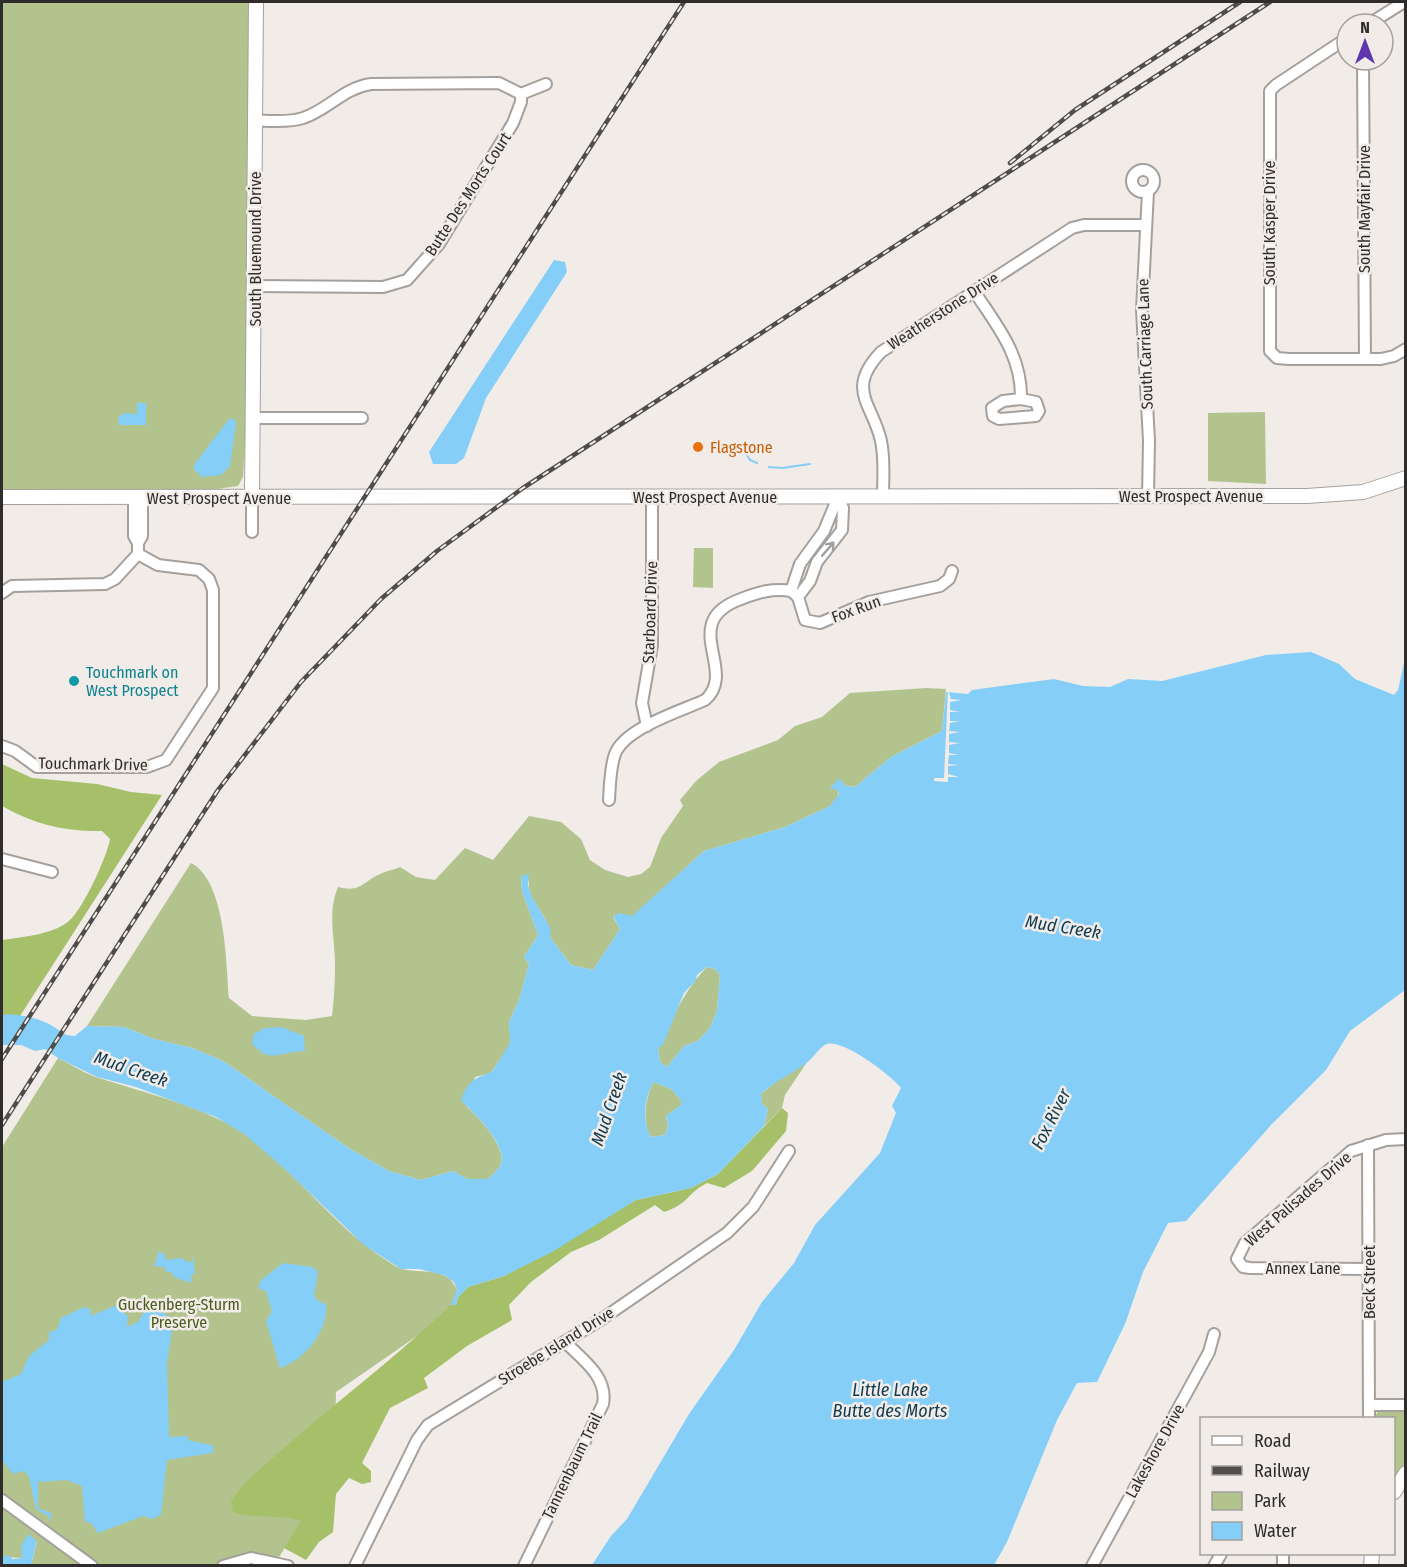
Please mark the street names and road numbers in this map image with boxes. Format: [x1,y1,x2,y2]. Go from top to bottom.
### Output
street label: Butte Des Morts Court [421,128,515,259]
street label: South Mayfair Drive [1355,145,1374,273]
street label: South Kasper Drive [1260,161,1279,285]
street label: South Bluemound Drive [246,171,265,327]
street label: Weatherstone Drive [884,268,1002,354]
street label: South Carriage Lane [1133,278,1157,410]
street label: West Prospect Avenue [1119,487,1263,506]
street label: West Prospect Avenue [633,488,777,507]
street label: West Prospect Avenue [147,489,291,508]
street label: Starboard Drive [639,560,661,664]
street label: Fox Run [829,591,883,627]
street label: Touchmark Drive [38,754,148,774]
street label: West Palisades Drive [1241,1148,1355,1250]
street label: Beck Street [1360,1244,1379,1319]
street label: Annex Lane [1266,1259,1341,1278]
street label: Stroebe Island Drive [495,1303,617,1389]
street label: Lakeshore Drive [1121,1401,1189,1501]
street label: Tannenbaum Trail [538,1410,606,1522]

